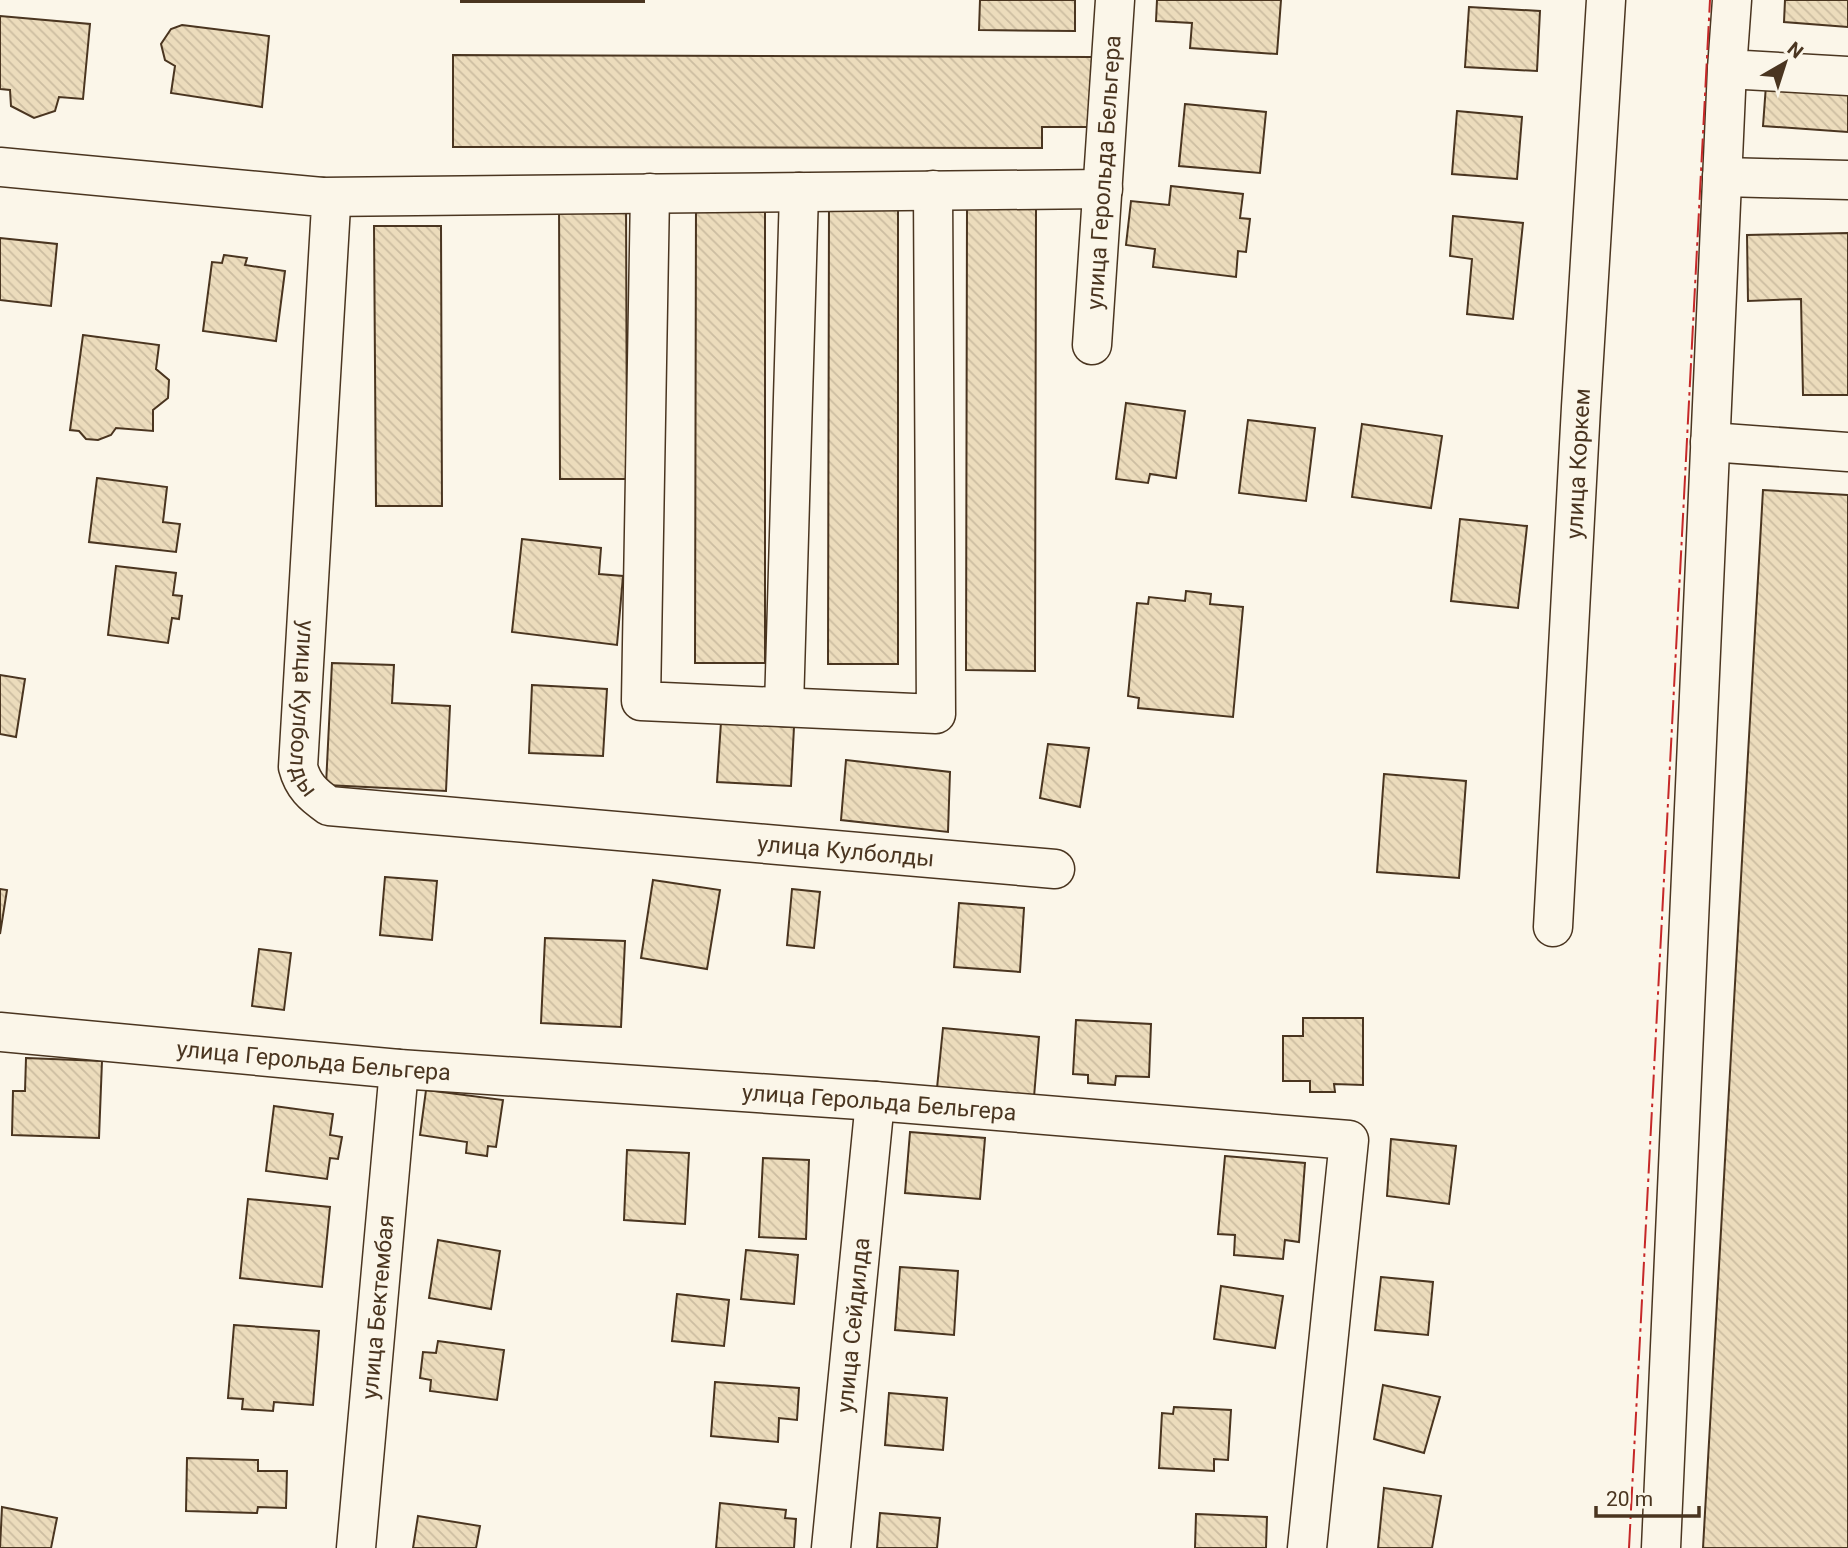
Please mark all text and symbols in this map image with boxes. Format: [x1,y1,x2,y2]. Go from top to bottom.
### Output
north arrow [1750,28,1820,98]
street label: улица Герольда Бельгера [1081,34,1126,311]
text: N [1783,37,1808,63]
street label: улица Коркем [1560,387,1596,540]
street label: улица Кулболды [285,620,323,802]
street label: улица Кулболды [756,830,936,872]
street label: улица Герольда Бельгера [175,1035,452,1086]
street label: улица Герольда Бельгера [741,1079,1017,1126]
street label: улица Бектембая [356,1213,399,1400]
street label: улица Сейдилда [831,1236,875,1414]
scale bar [1596,1474,1699,1518]
text: 20 m [1606,1487,1653,1511]

